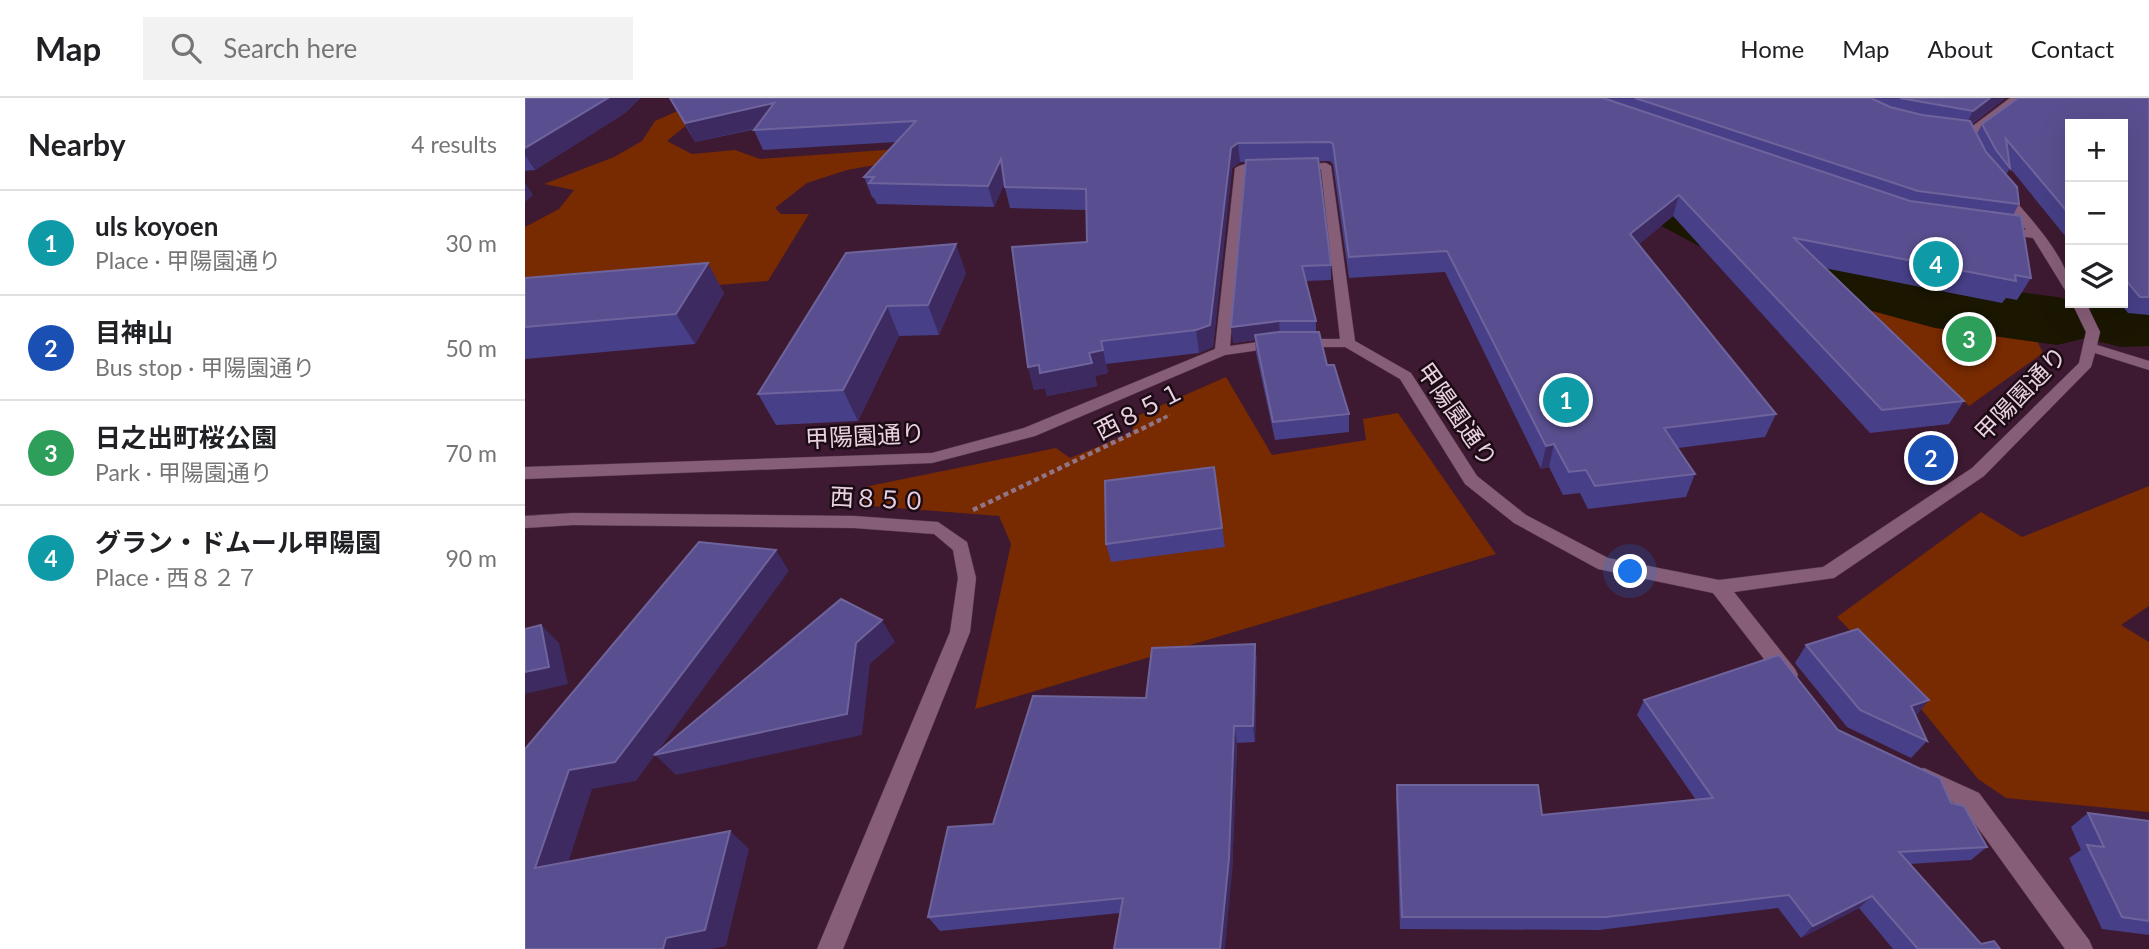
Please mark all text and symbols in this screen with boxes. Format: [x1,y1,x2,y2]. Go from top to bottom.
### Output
search box [143,17,633,80]
text: Map [35,28,101,68]
icon: search [167,29,205,67]
text: Search here [223,32,357,64]
text: Home [1740,34,1804,63]
text: Map [1842,34,1890,63]
text: About [1928,34,1993,63]
text: Contact [2031,34,2114,63]
map controls [2065,119,2128,308]
button: + [2065,119,2128,182]
text: Nearby [28,126,126,162]
text: 4 results [411,130,497,158]
button: − [2065,182,2128,245]
text: uls koyoen [95,210,218,242]
text: 1 [44,229,58,257]
text: 30 m [446,229,497,257]
pin: 4 [1913,238,1959,290]
button: layers [2065,245,2128,308]
text: Place · 甲陽園通り [95,246,281,274]
pin: 3 [1946,313,1992,365]
text: 目神山 [95,316,173,348]
text: 2 [44,334,58,362]
text: 50 m [446,334,497,362]
street label: 甲陽園通り [1968,340,2072,446]
text: Bus stop · 甲陽園通り [95,353,315,381]
street label: 甲陽園通り [1412,357,1504,471]
pin: 1 [1543,374,1589,426]
street label: 西８５１ [1090,375,1188,445]
street label: 甲陽園通り [804,417,926,453]
text: 日之出町桜公園 [95,421,277,453]
pin: 2 [1908,432,1954,484]
text: 3 [44,439,58,467]
text: 70 m [446,439,497,467]
text: Park · 甲陽園通り [95,458,273,486]
street label: 西８５０ [829,481,927,515]
text: グラン・ドムール甲陽園 [95,526,381,558]
text: 4 [44,544,58,572]
text: 90 m [446,544,497,572]
your location [1613,554,1647,588]
text: Place · 西８２７ [95,563,258,591]

